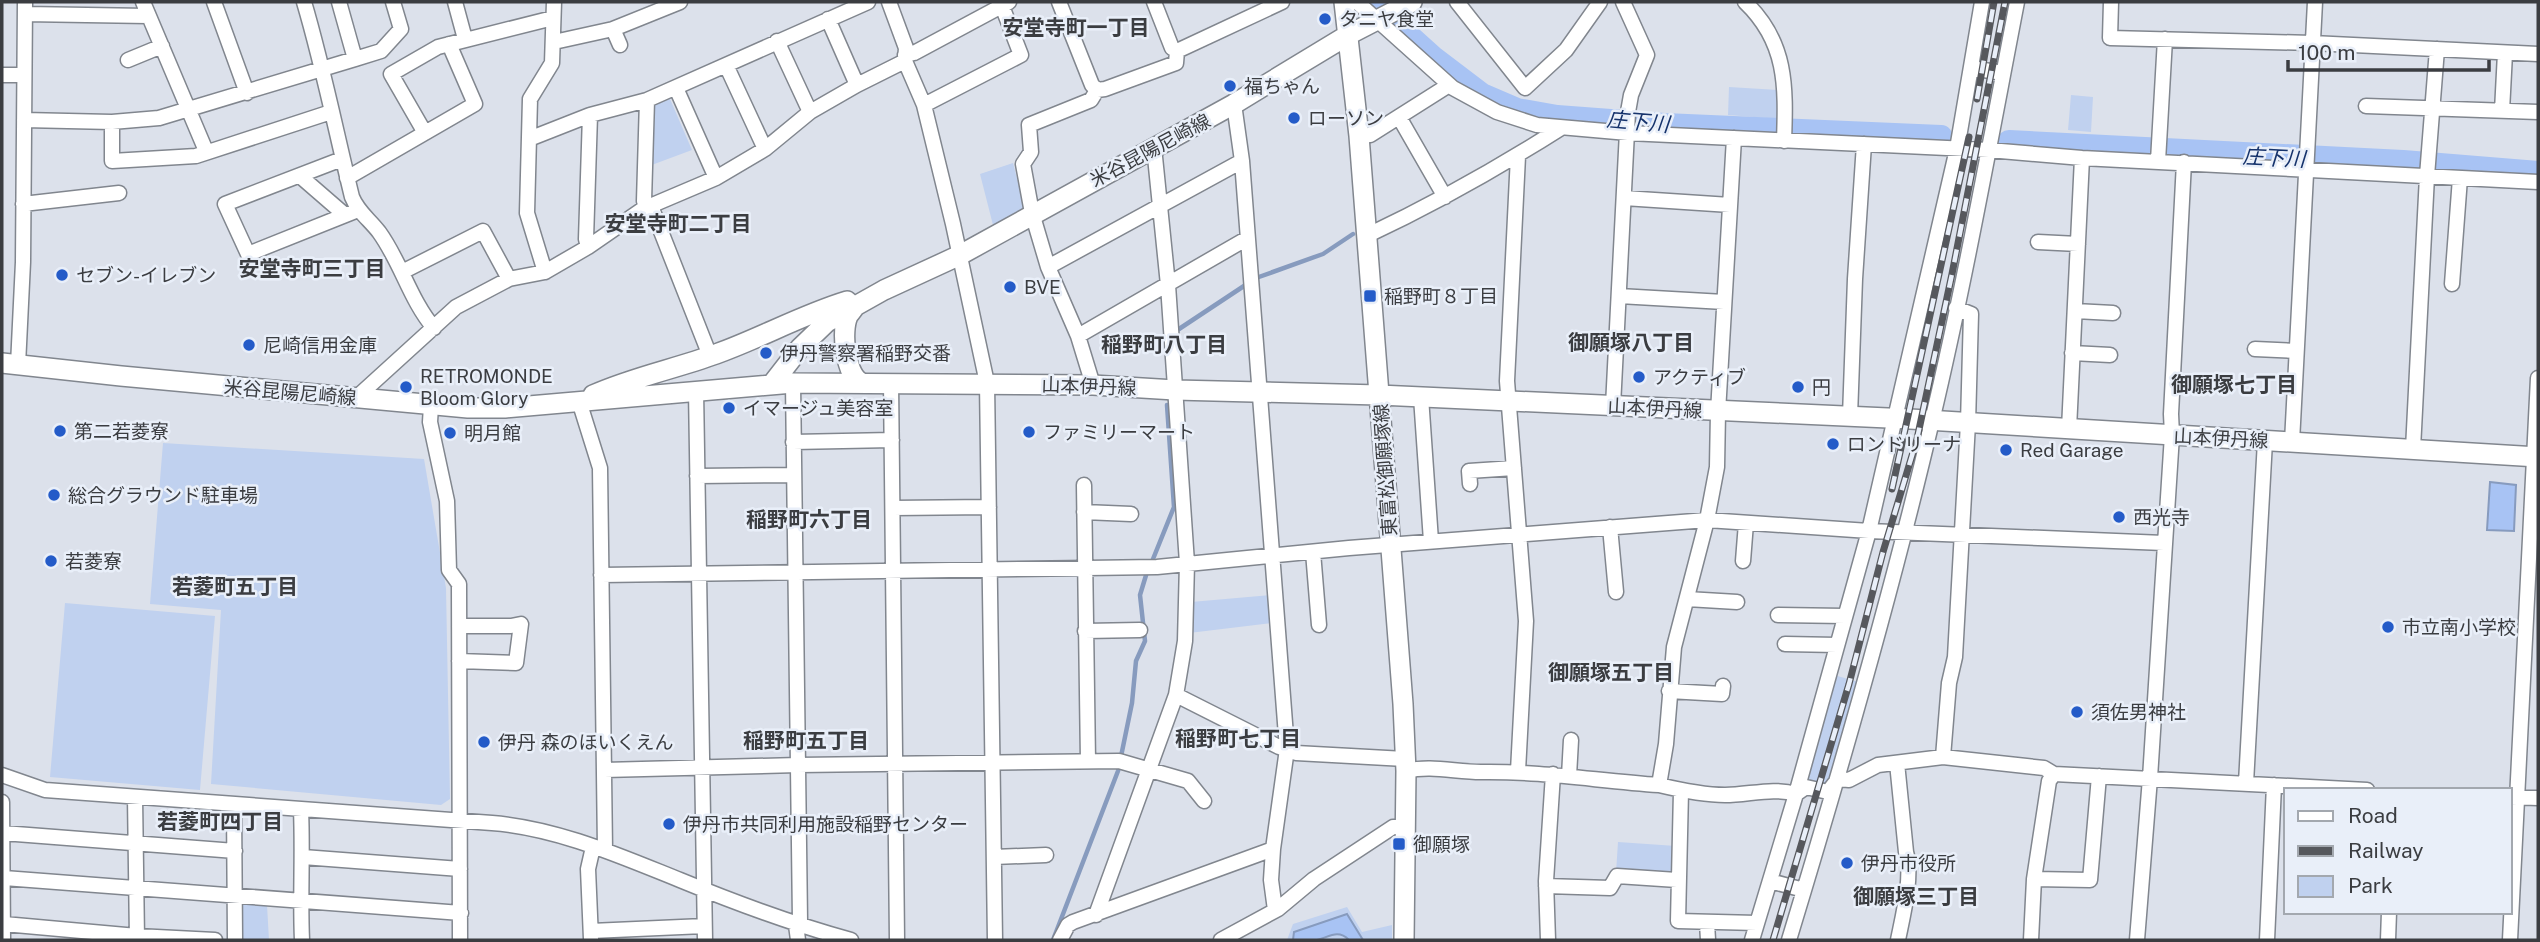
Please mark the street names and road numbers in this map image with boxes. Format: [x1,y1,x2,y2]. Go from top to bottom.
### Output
street label: 米谷昆陽尼崎線 [1086,109,1214,191]
street label: 山本伊丹線 [1041,373,1137,399]
street label: 米谷昆陽尼崎線 [223,375,357,409]
street label: 山本伊丹線 [1607,395,1703,421]
street label: 東富松御願塚線 [1369,403,1401,537]
street label: 山本伊丹線 [2173,425,2269,451]

